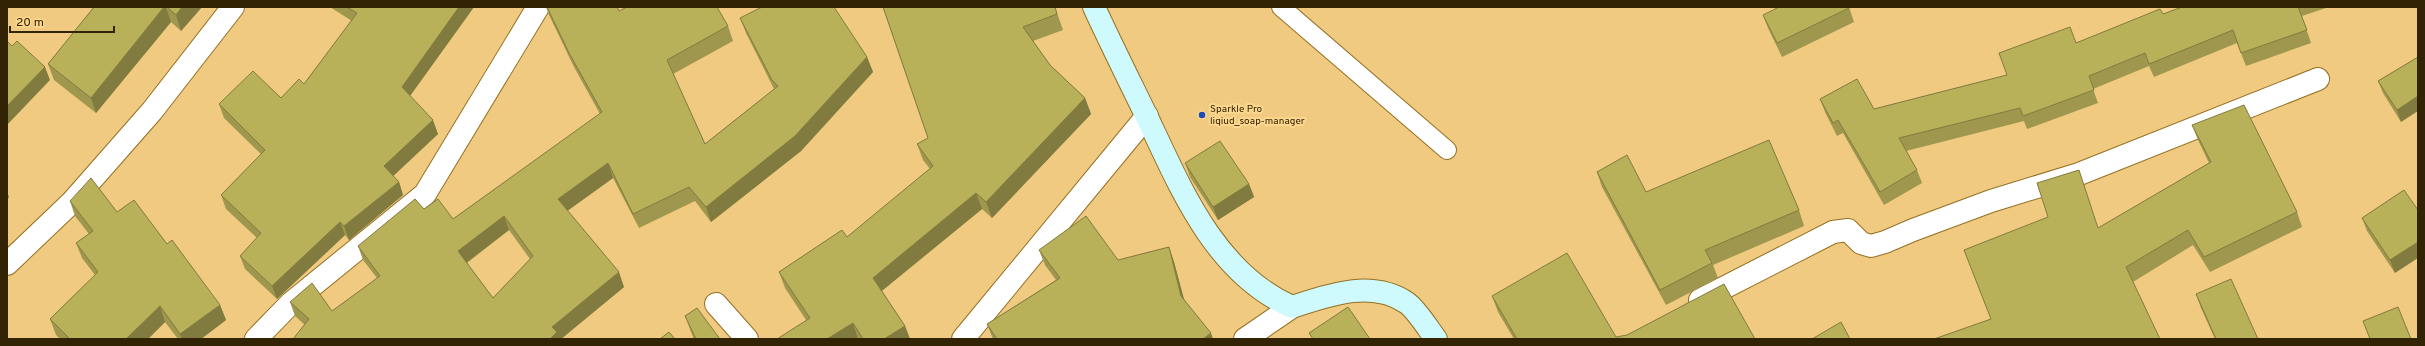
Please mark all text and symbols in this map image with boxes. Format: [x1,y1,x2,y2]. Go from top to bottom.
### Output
scale bar [10,8,114,34]
text: 20 m [16,15,44,31]
place label: Sparkle Pro liqiud_soap-manager [1210,103,1305,128]
marker: Sparkle Pro liqiud_soap-manager [1197,110,1207,120]

